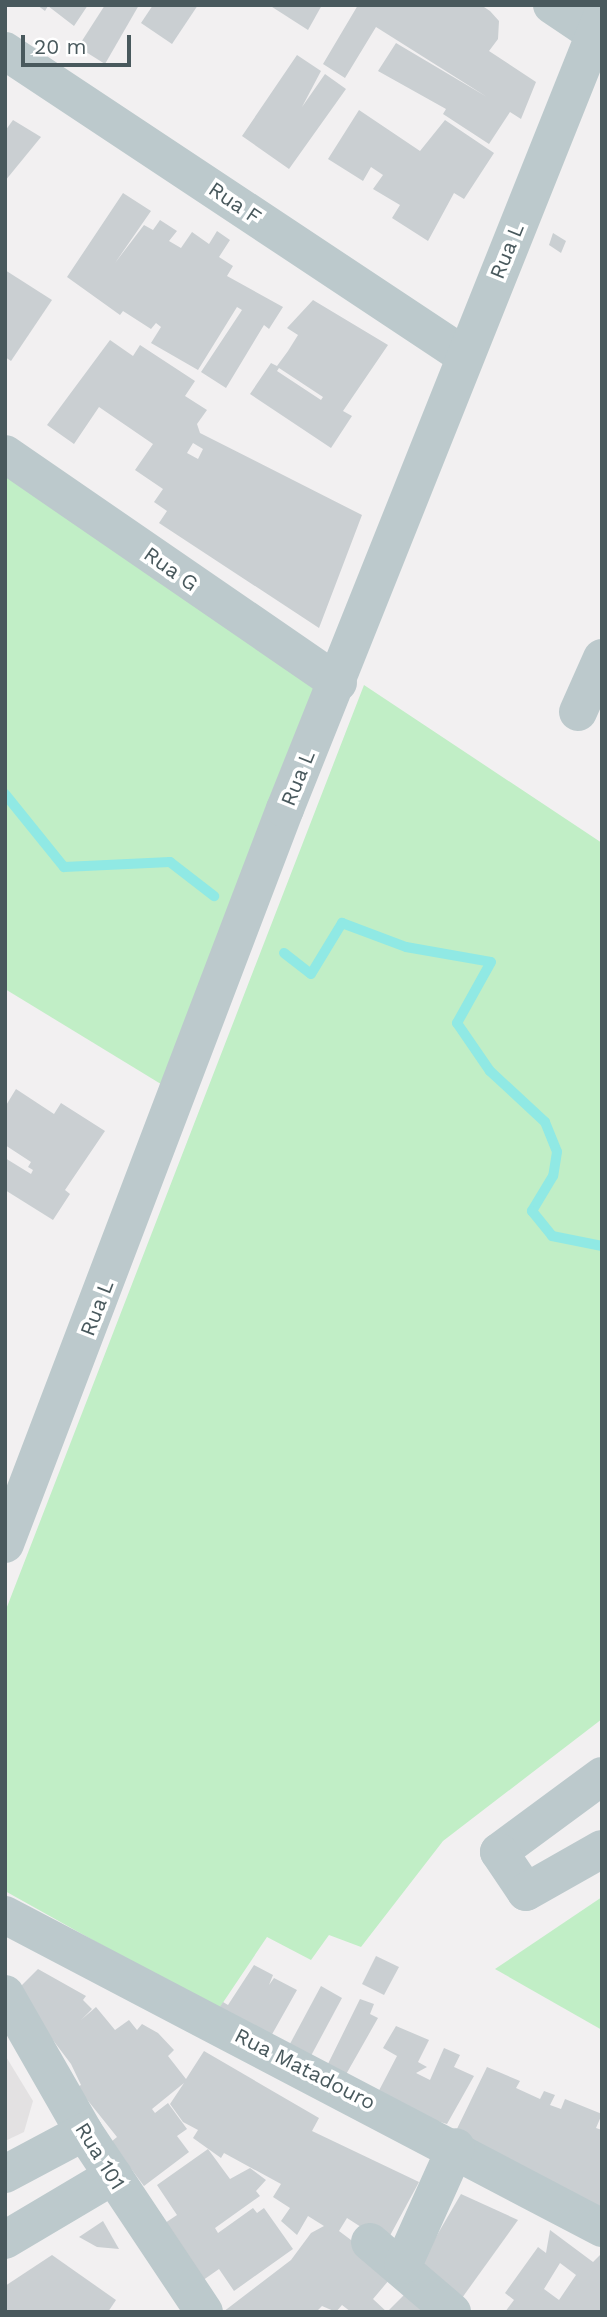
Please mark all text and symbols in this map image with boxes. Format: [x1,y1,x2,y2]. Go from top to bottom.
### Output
scale bar [24,21,135,65]
text: 20 m [34,34,86,59]
street label: Rua F [204,176,266,230]
street label: Rua L [484,219,530,283]
street label: Rua G [139,541,203,597]
street label: Rua L [275,746,321,810]
street label: Rua L [75,1276,119,1340]
street label: Rua Matadouro [230,2023,380,2115]
street label: Rua 101 [69,2117,131,2195]

